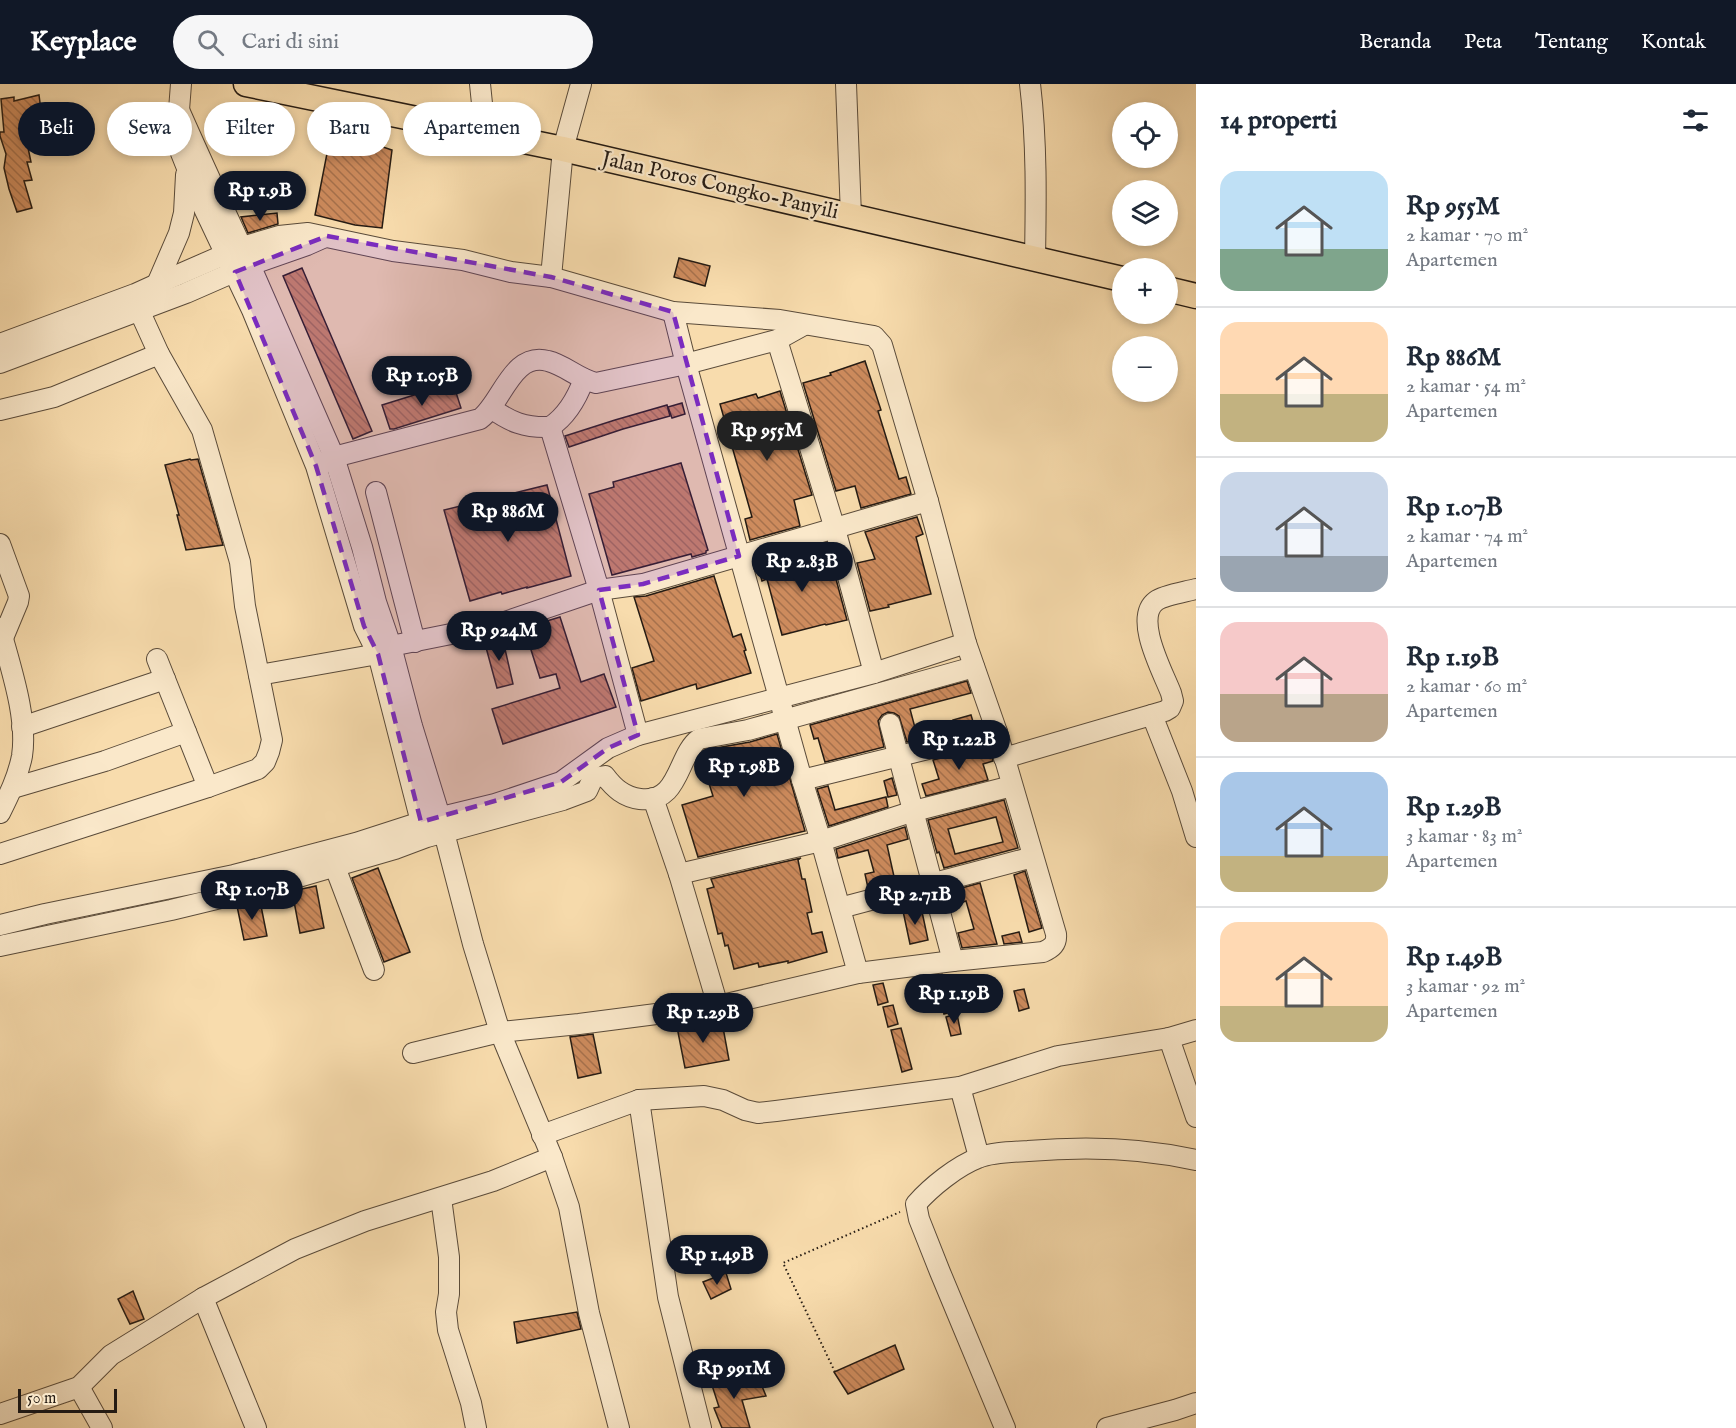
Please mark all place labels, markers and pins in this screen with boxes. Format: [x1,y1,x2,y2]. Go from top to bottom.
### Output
pin: Rp 1.9B [205,171,315,222]
pin: Rp 1.05B [360,356,484,407]
pin: Rp 955M [712,411,822,462]
pin: Rp 886M [453,492,563,543]
pin: Rp 2.83B [740,542,864,593]
pin: Rp 924M [444,611,554,662]
pin: Rp 1.22B [897,720,1021,771]
pin: Rp 1.98B [682,747,806,798]
pin: Rp 1.07B [190,870,314,921]
pin: Rp 2.71B [853,875,977,926]
pin: Rp 1.19B [892,974,1016,1025]
pin: Rp 1.29B [641,993,765,1044]
pin: Rp 1.49B [655,1235,779,1286]
pin: Rp 991M [679,1349,789,1400]

